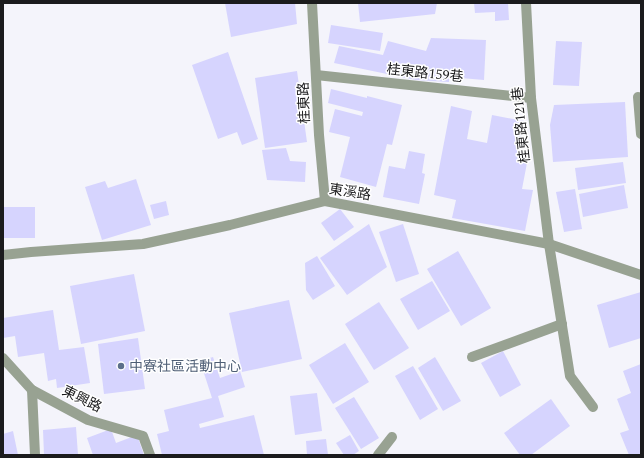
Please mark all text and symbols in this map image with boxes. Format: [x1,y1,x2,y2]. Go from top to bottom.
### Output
street label: 桂東路159巷 [386,59,464,87]
street label: 桂東路 [293,82,315,124]
street label: 桂東路121巷 [507,86,535,164]
street label: 東溪路 [328,178,372,206]
place label: 中寮社區活動中心 [129,356,241,377]
marker: 中寮社區活動中心 [116,361,126,371]
street label: 東興路 [59,380,105,418]

